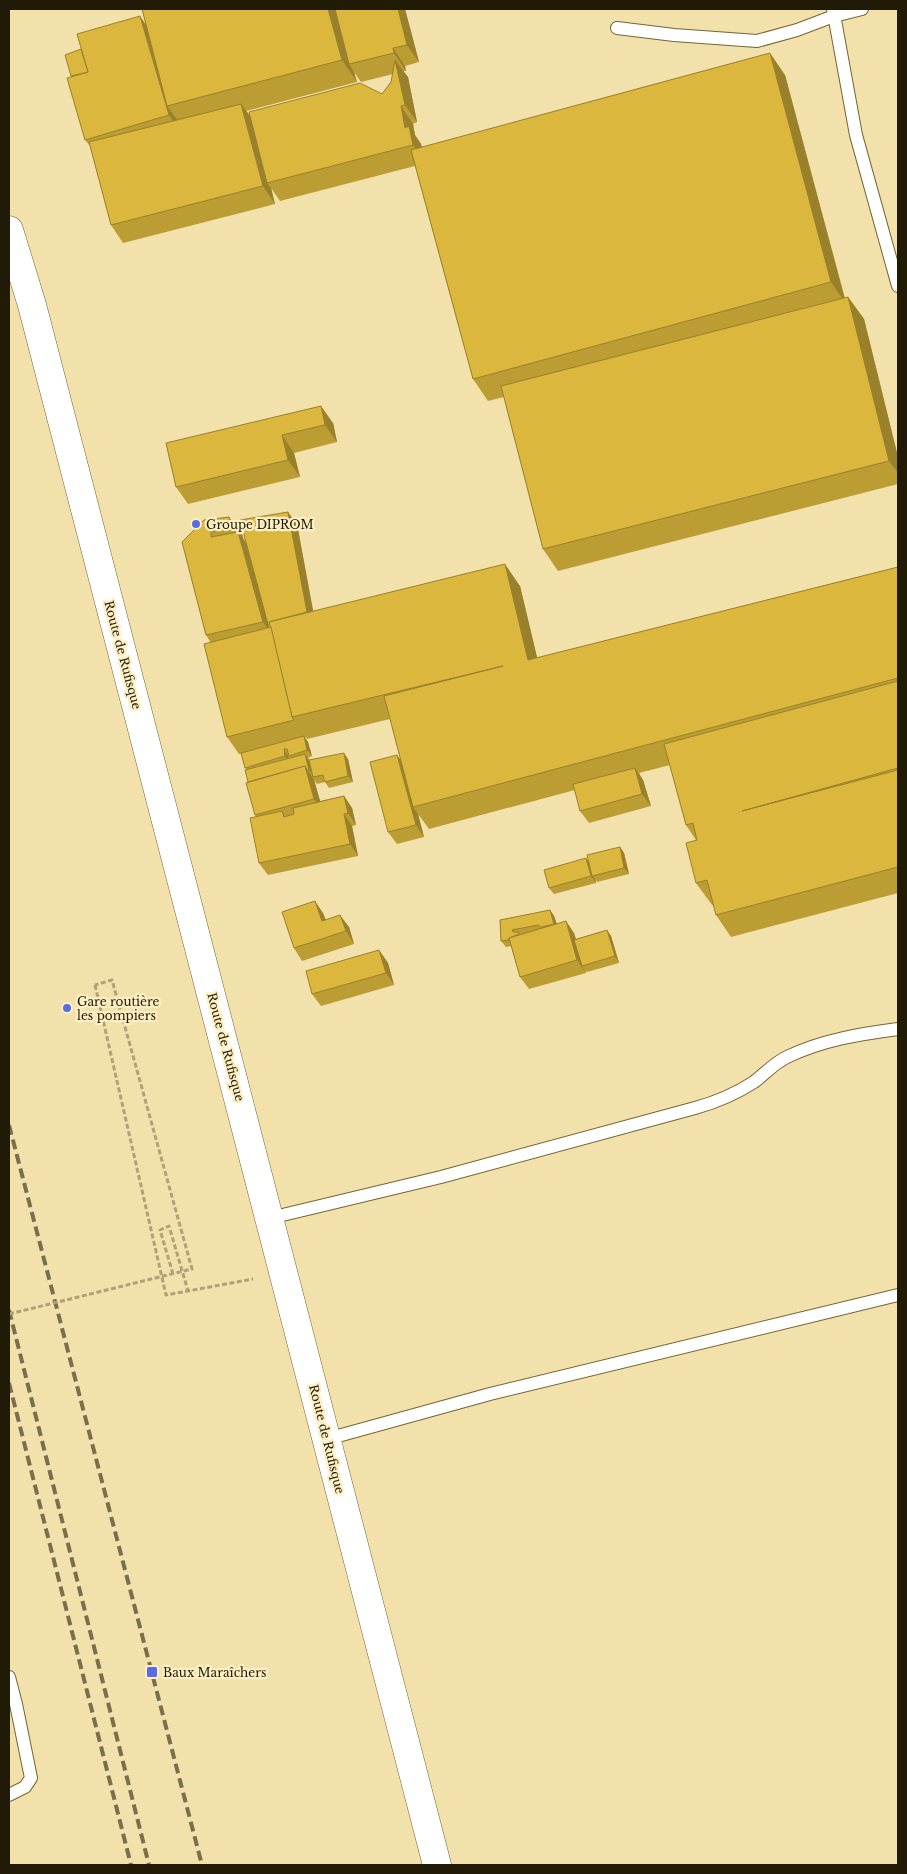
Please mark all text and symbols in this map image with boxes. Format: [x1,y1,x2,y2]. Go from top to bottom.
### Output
place label: Groupe DIPROM [206,517,314,532]
marker: Groupe DIPROM [190,518,202,530]
street label: Route de Rufisque [101,599,145,711]
street label: Route de Rufisque [204,991,248,1103]
place label: Gare routière les pompiers [77,994,160,1023]
marker: Gare routière les pompiers [61,1002,73,1014]
street label: Route de Rufisque [306,1383,348,1495]
marker: Baux Maraîchers [145,1665,159,1679]
place label: Baux Maraîchers [163,1665,266,1680]

